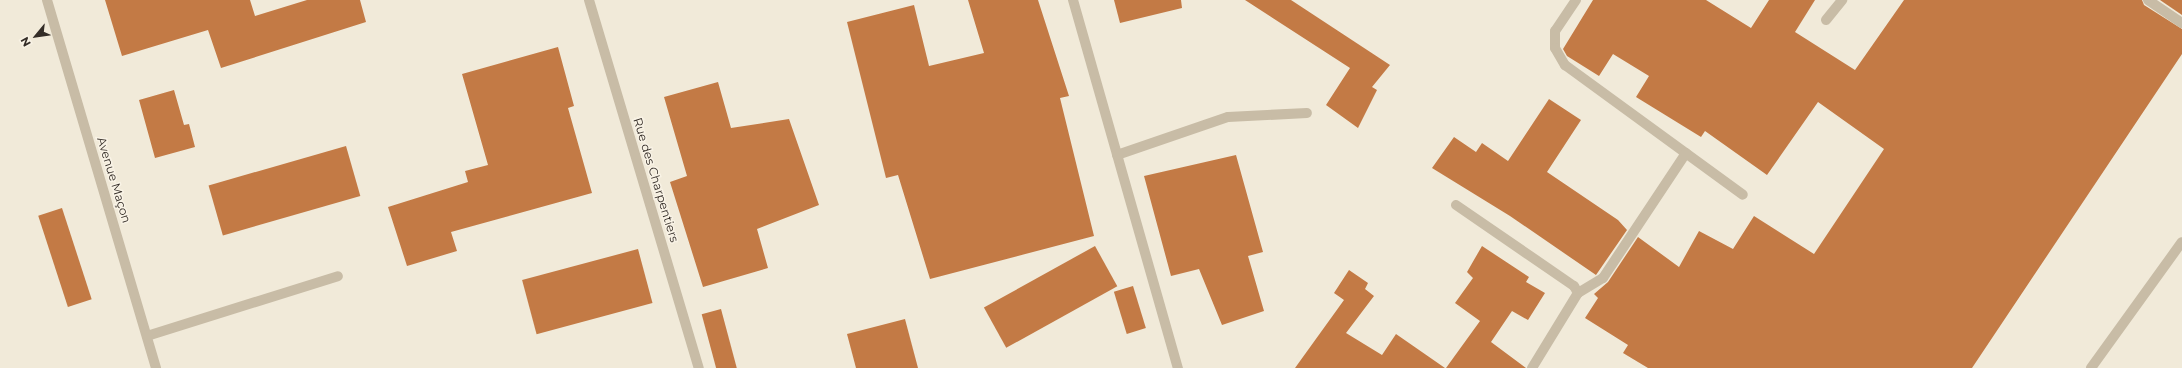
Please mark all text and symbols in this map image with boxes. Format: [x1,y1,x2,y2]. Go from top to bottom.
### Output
north arrow [16,16,56,56]
text: N [17,35,34,49]
street label: Rue des Charpentiers [630,116,682,244]
street label: Avenue Maçon [94,135,134,225]

